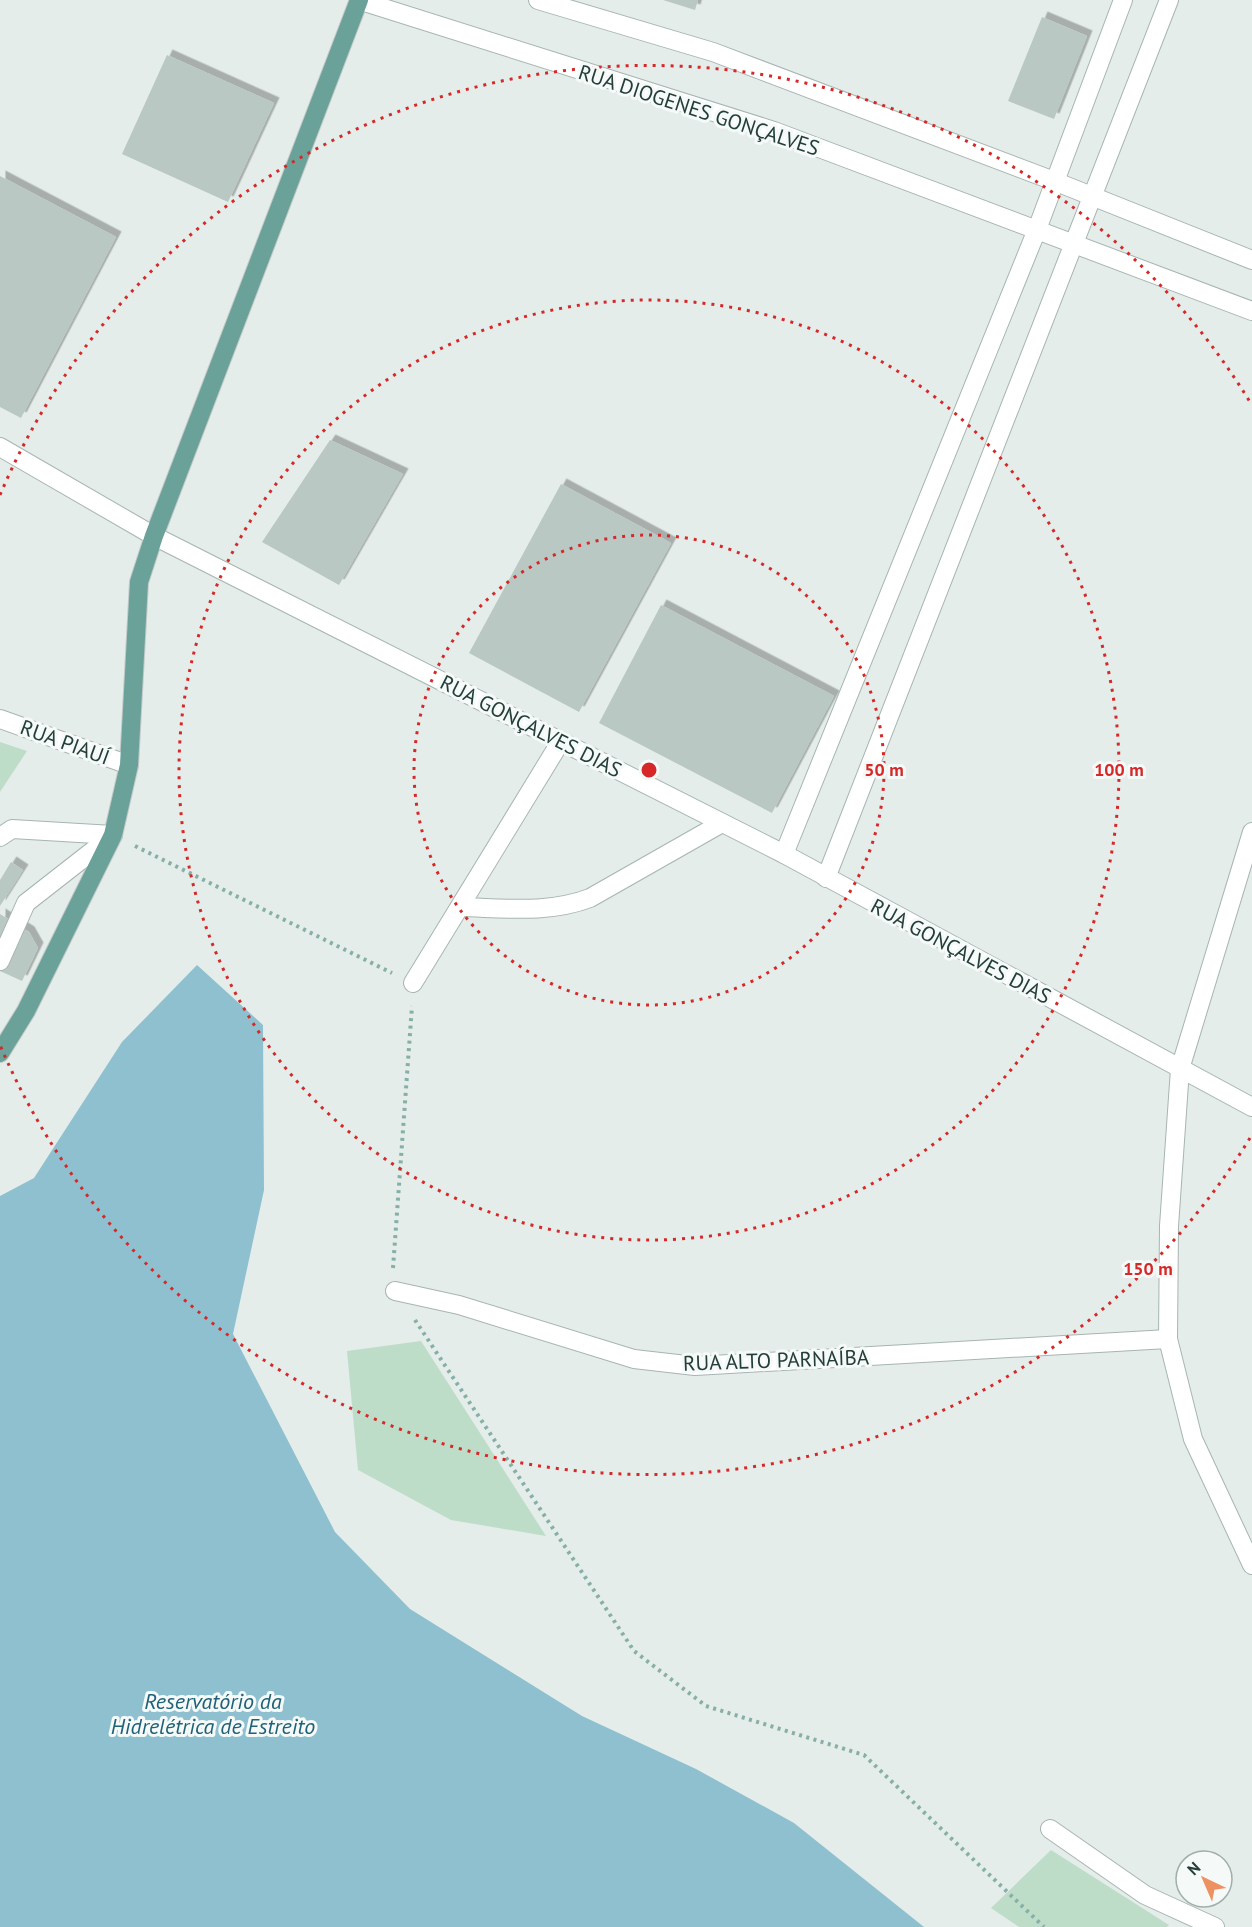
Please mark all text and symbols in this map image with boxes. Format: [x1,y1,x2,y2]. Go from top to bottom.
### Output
street label: RUA DIOGENES GONÇALVES [575,58,823,162]
street label: RUA GONÇALVES DIAS [436,669,626,783]
street label: RUA PIAUÍ [17,713,114,771]
text: 50 m [864,758,904,781]
text: 100 m [1094,758,1144,781]
centre of rings [639,760,659,780]
street label: RUA GONÇALVES DIAS [866,892,1056,1010]
text: 150 m [1123,1257,1173,1280]
street label: RUA ALTO PARNAÍBA [683,1343,870,1377]
water label: Reservatório da Hidrelétrica de Estreito [111,1687,315,1740]
north arrow [1174,1849,1234,1909]
text: N [1183,1857,1204,1879]

